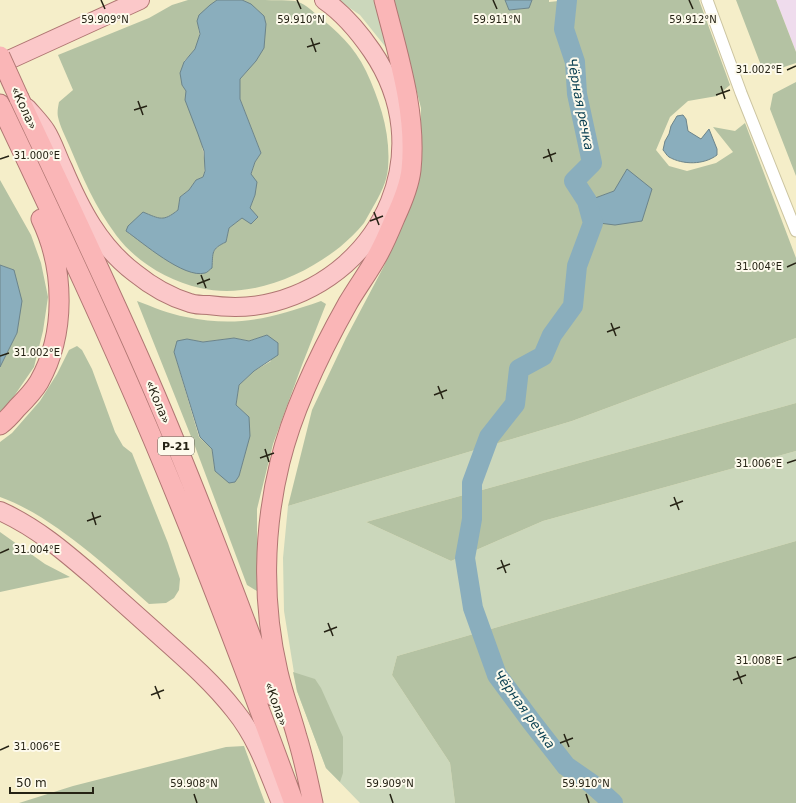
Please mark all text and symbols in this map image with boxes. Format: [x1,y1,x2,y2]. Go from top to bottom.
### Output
text: 59.909°N [81,14,129,25]
text: 59.910°N [277,14,325,25]
text: 59.911°N [473,14,521,25]
text: 59.912°N [669,14,717,25]
water label: Чёрная речка [564,57,597,151]
text: 31.002°E [736,64,782,75]
street label: «Кола» [8,84,40,132]
text: 31.000°E [14,150,60,161]
text: 31.004°E [736,261,782,272]
text: 31.002°E [14,347,60,358]
street label: «Кола» [143,378,173,426]
road number: Р-21 [158,437,194,455]
text: 31.006°E [736,458,782,469]
text: 31.004°E [14,544,60,555]
text: 31.008°E [736,655,782,666]
water label: Чёрная речка [491,667,558,751]
street label: «Кола» [262,680,290,728]
text: 31.006°E [14,741,60,752]
scale bar [10,769,93,795]
text: 50 m [16,776,47,790]
text: 59.908°N [170,778,218,789]
text: 59.909°N [366,778,414,789]
text: 59.910°N [562,778,610,789]

